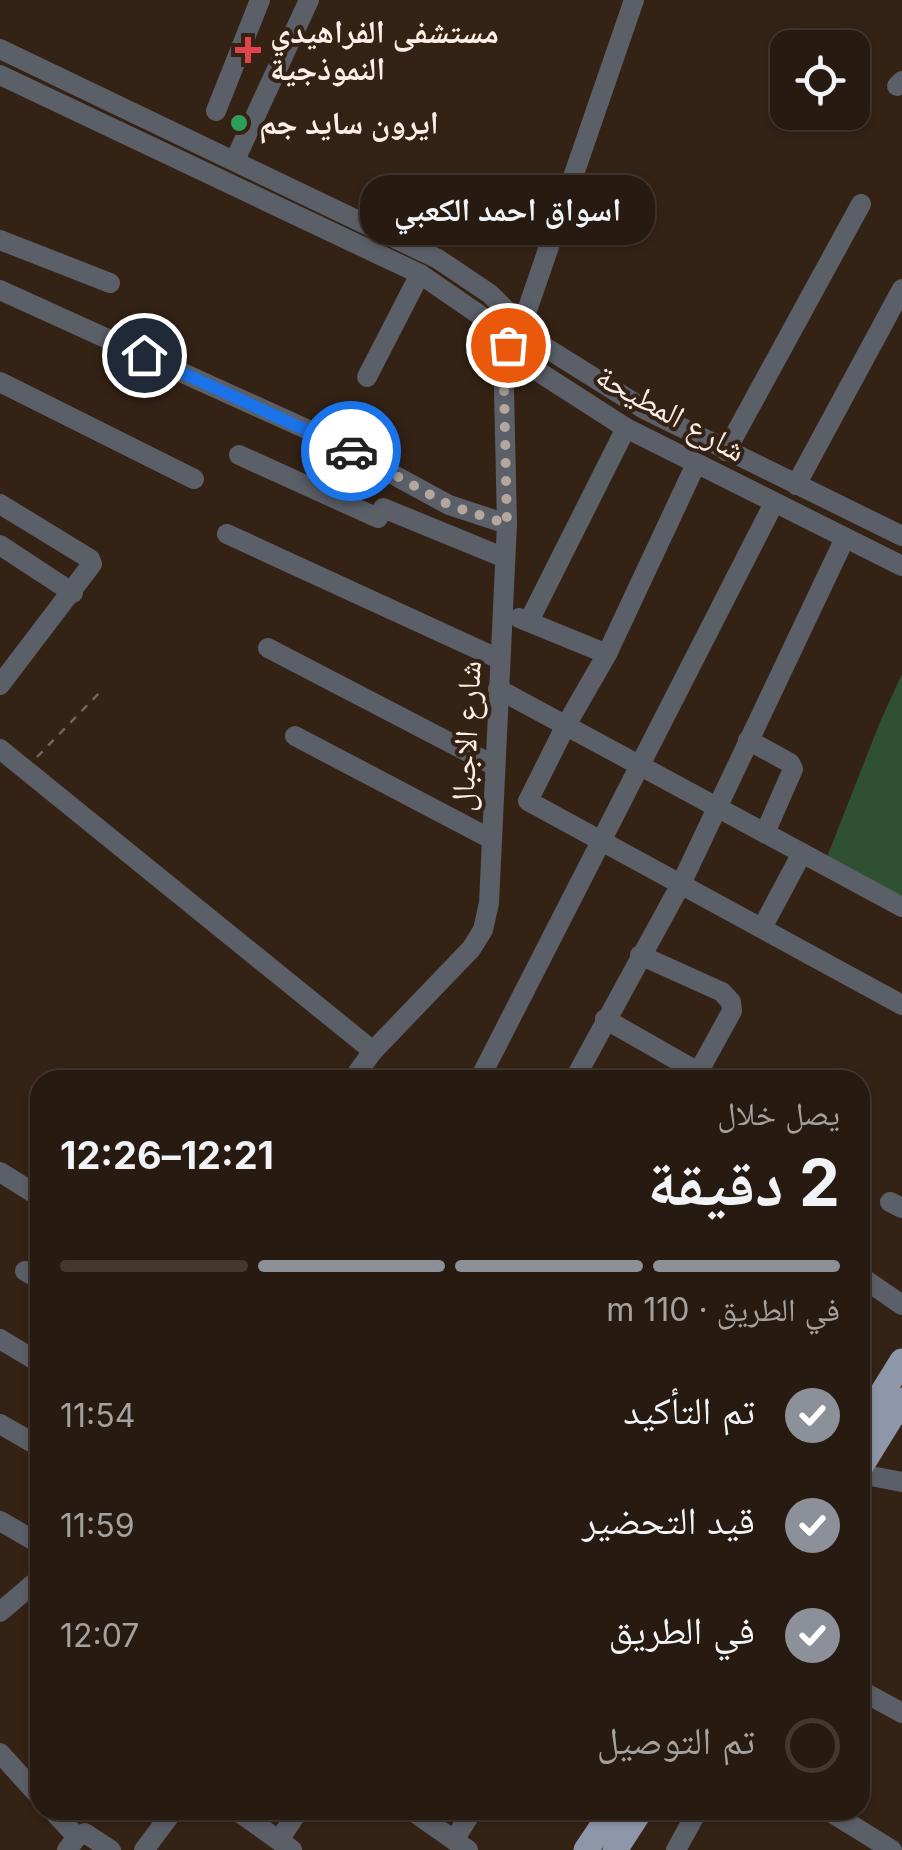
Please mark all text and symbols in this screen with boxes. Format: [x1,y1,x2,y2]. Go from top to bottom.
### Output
place label: مستشفى الفراهيدي النموذجية [270,12,499,88]
map controls [770,30,870,130]
button: locate [770,30,870,130]
marker: مستشفى الفراهيدي النموذجية [235,37,261,63]
place label: ايرون سايد جم [259,103,439,144]
marker: ايرون سايد جم [228,112,250,134]
callout: اسواق احمد الكعبي [360,175,656,245]
text: اسواق احمد الكعبي [394,190,621,229]
pin [466,303,551,388]
pin [102,313,187,398]
icon: bag [481,318,536,373]
icon: home [117,328,172,383]
street label: شارع المطيحة [589,356,753,470]
courier [301,401,401,501]
icon: car [324,424,379,479]
street label: شارع الاجبال [442,660,490,812]
text: يصل خلال [717,1094,840,1133]
text: 12:21–12:26 [60,1132,274,1178]
text: 2 دقيقة [647,1143,840,1222]
text: في الطريق · 110 m [606,1290,840,1329]
text: تم التأكيد [623,1387,755,1433]
icon: check [785,1388,840,1443]
text: 11:54 [60,1396,135,1435]
text: قيد التحضير [582,1497,755,1543]
icon: check [785,1498,840,1553]
text: 11:59 [60,1506,135,1545]
text: في الطريق [608,1607,755,1653]
icon: check [785,1608,840,1663]
text: 12:07 [60,1616,139,1655]
text: تم التوصيل [597,1717,755,1763]

